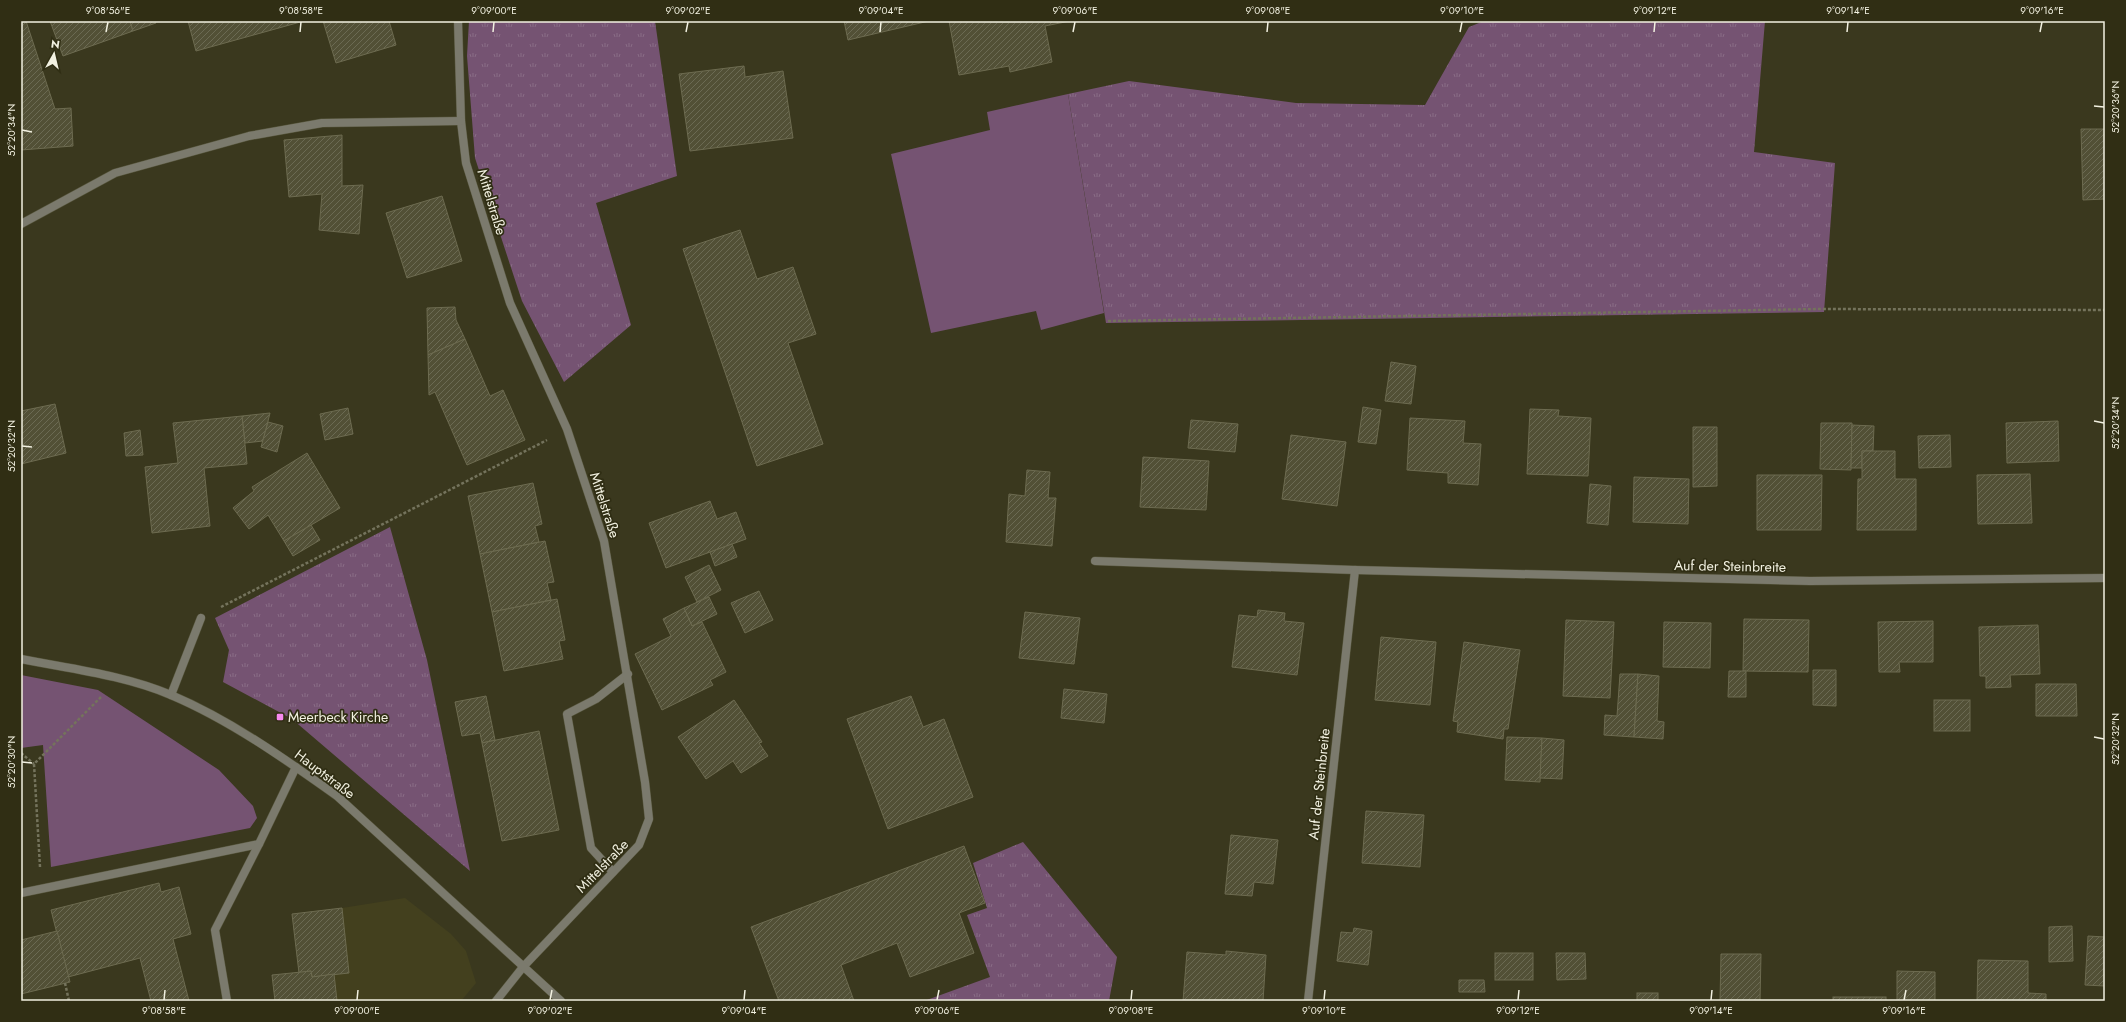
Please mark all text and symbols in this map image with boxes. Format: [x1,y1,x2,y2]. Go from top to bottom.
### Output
text: 9°08'56"E [86,3,130,18]
text: 9°08'58"E [279,3,323,18]
text: 9°09'00"E [471,3,517,18]
text: 9°09'02"E [666,3,711,18]
text: 9°09'04"E [858,3,904,18]
text: 9°09'06"E [1052,3,1098,18]
text: 9°09'08"E [1246,3,1290,18]
text: 9°09'10"E [1440,3,1484,18]
text: 9°09'12"E [1633,3,1677,18]
text: 9°09'14"E [1826,3,1870,18]
text: 9°09'16"E [2020,3,2064,18]
north arrow [34,34,74,74]
text: N [50,36,61,53]
text: 52°20'36"N [2108,81,2123,133]
text: 52°20'34"N [4,104,19,156]
street label: Mittelstraße [473,167,511,237]
text: 52°20'34"N [2108,397,2123,449]
text: 52°20'32"N [4,420,19,472]
street label: Mittelstraße [585,470,625,540]
street label: Auf der Steinbreite [1674,555,1786,577]
place label: Meerbeck Kirche [288,707,388,727]
marker: Meerbeck Kirche [275,712,285,722]
text: 52°20'32"N [2108,713,2123,765]
street label: Auf der Steinbreite [1303,727,1335,841]
text: 52°20'30"N [4,736,19,788]
street label: Hauptstraße [291,745,359,803]
street label: Mittelstraße [571,835,633,897]
text: 9°08'58"E [142,1003,186,1018]
text: 9°09'00"E [334,1003,380,1018]
text: 9°09'02"E [528,1003,573,1018]
text: 9°09'04"E [721,1003,767,1018]
text: 9°09'06"E [914,1003,960,1018]
text: 9°09'08"E [1109,1003,1153,1018]
text: 9°09'10"E [1302,1003,1346,1018]
text: 9°09'12"E [1496,1003,1540,1018]
text: 9°09'14"E [1689,1003,1733,1018]
text: 9°09'16"E [1882,1003,1926,1018]

